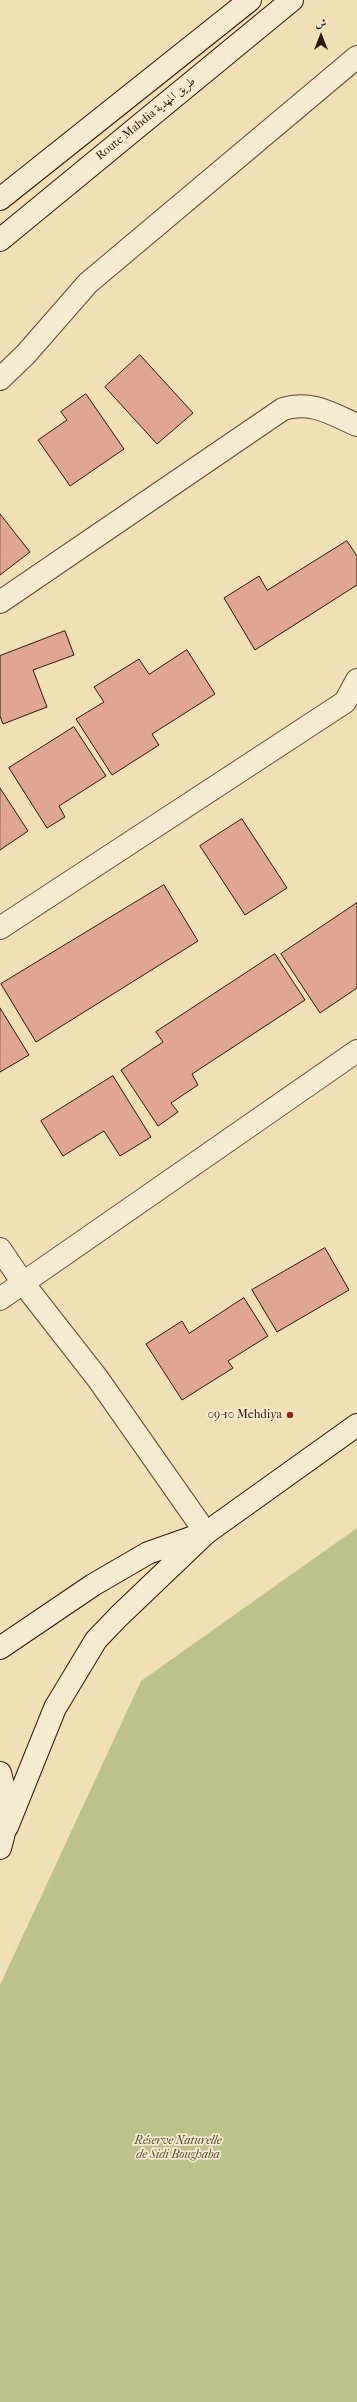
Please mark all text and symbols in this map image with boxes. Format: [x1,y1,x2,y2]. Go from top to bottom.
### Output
north arrow [301,16,341,56]
text: ش [316,17,326,30]
street label: Route Mahdia طريق المهدية [93,74,199,164]
place label: 09-10 Mehdiya [207,1408,282,1422]
marker: 09-10 Mehdiya [285,1410,295,1420]
park label: Réserve Naturelle de Sidi Boughaba [134,2134,222,2162]

